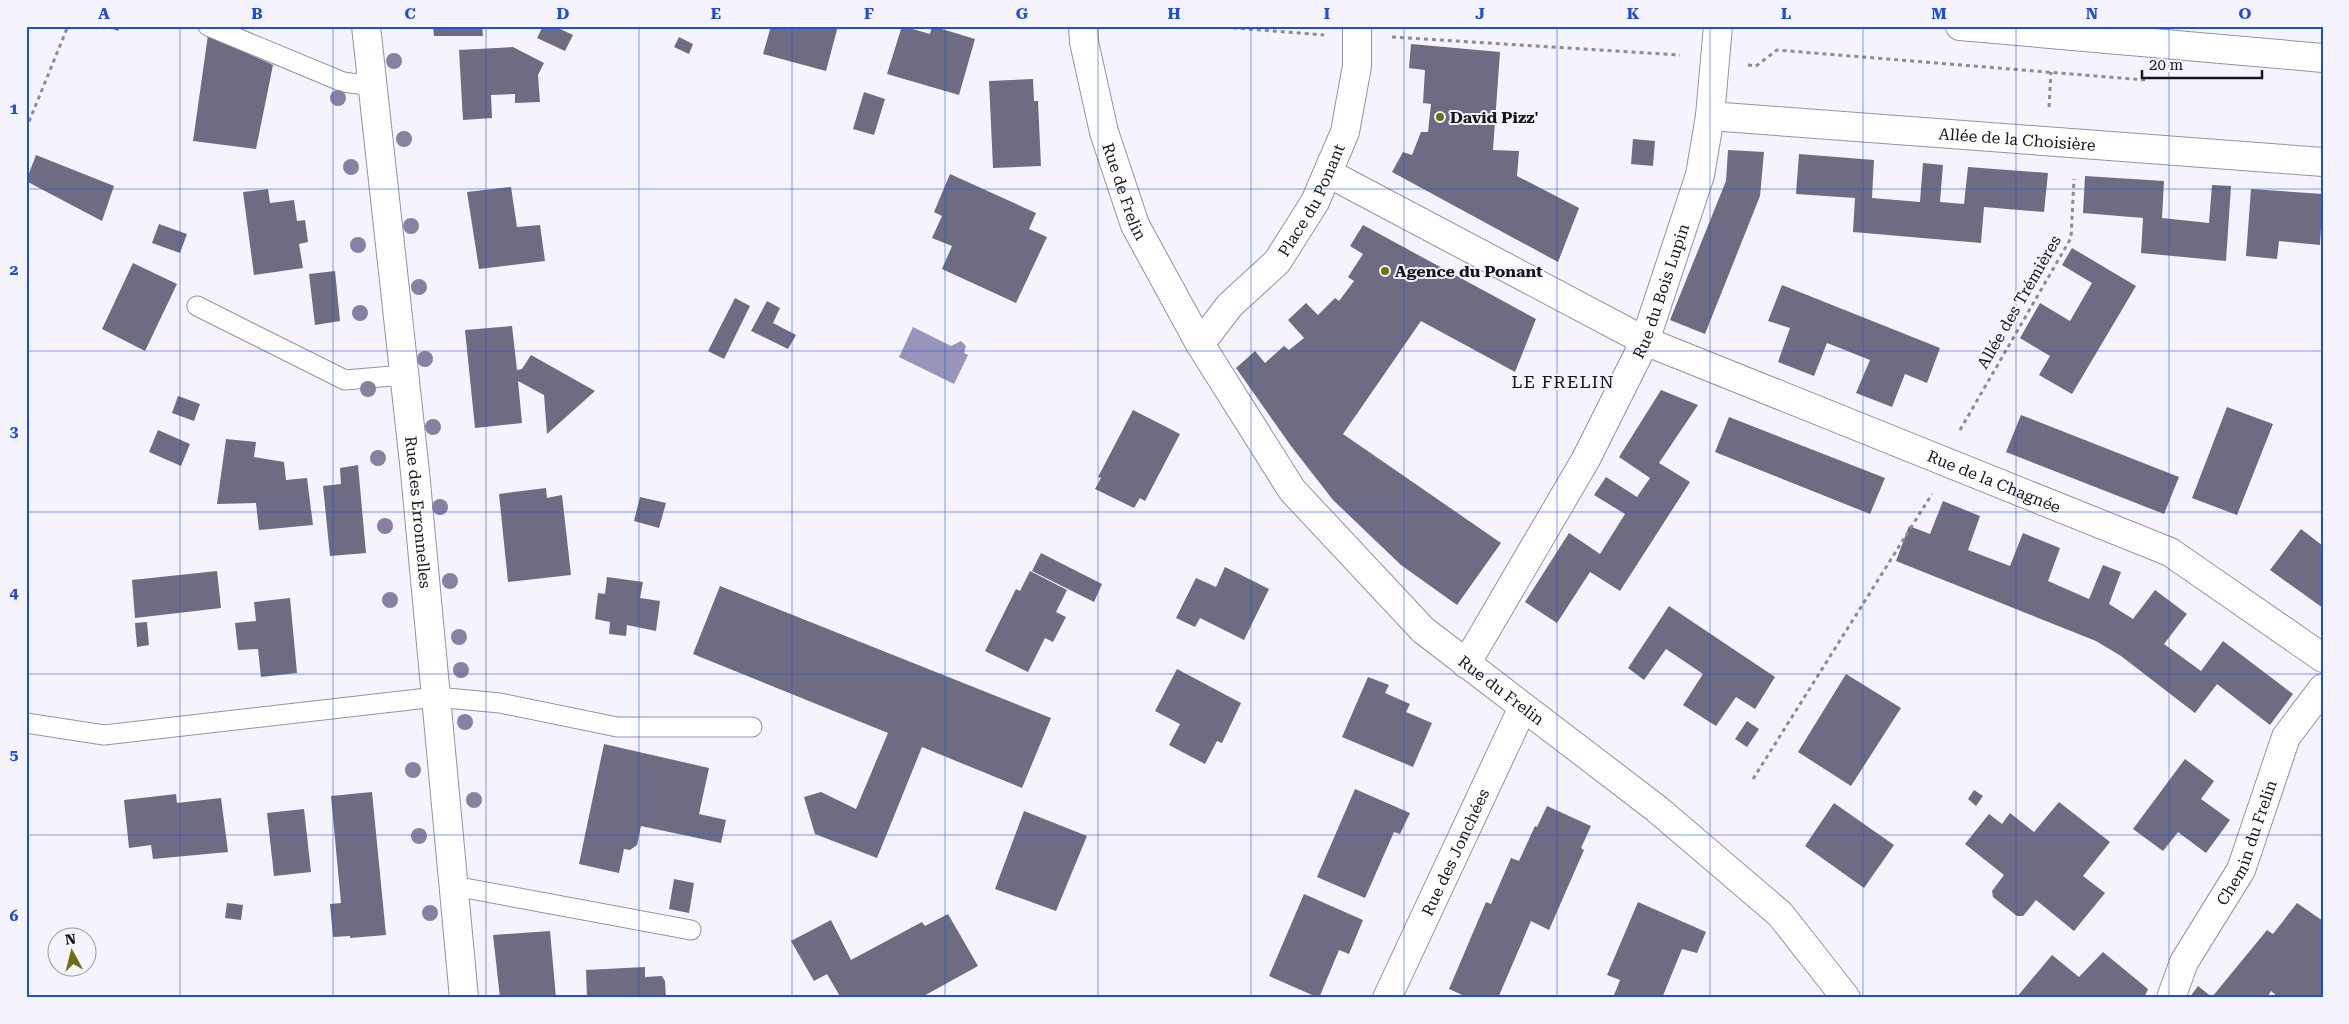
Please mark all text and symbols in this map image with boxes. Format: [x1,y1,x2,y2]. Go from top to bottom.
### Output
text: A [98,4,110,23]
text: B [251,4,263,23]
text: C [404,4,416,23]
text: D [557,4,570,23]
text: E [711,4,721,23]
text: F [864,4,874,23]
text: G [1016,4,1029,23]
text: H [1167,4,1181,23]
text: I [1324,4,1330,23]
text: J [1475,4,1485,23]
text: K [1627,4,1640,23]
text: L [1781,4,1791,23]
text: M [1931,4,1947,23]
text: N [2086,4,2098,23]
text: O [2239,4,2252,23]
scale bar [2142,48,2262,80]
text: 20 m [2149,56,2184,74]
text: 1 [10,99,19,118]
place label: David Pizz' [1450,108,1538,127]
marker: David Pizz' [1434,111,1446,123]
street label: Allée de la Choisière [1938,124,2097,154]
street label: Rue de Frelin [1099,140,1151,243]
street label: Place du Ponant [1274,141,1348,260]
street label: Rue du Bois Lupin [1628,221,1693,361]
street label: Allée des Trémières [1973,232,2065,372]
text: 2 [10,260,19,279]
place label: Agence du Ponant [1395,262,1543,281]
marker: Agence du Ponant [1379,265,1391,277]
district label: LE FRELIN [1511,371,1615,392]
text: 3 [10,422,19,441]
street label: Rue des Erronnelles [402,435,435,590]
street label: Rue de la Chagnée [1925,446,2064,517]
text: 4 [10,583,19,602]
street label: Rue du Frelin [1455,651,1548,729]
text: 5 [10,745,19,764]
street label: Chemin du Frelin [2212,777,2280,909]
street label: Rue des Jonchées [1417,785,1493,919]
text: 6 [10,906,19,925]
north arrow [48,926,98,976]
text: N [64,930,77,948]

